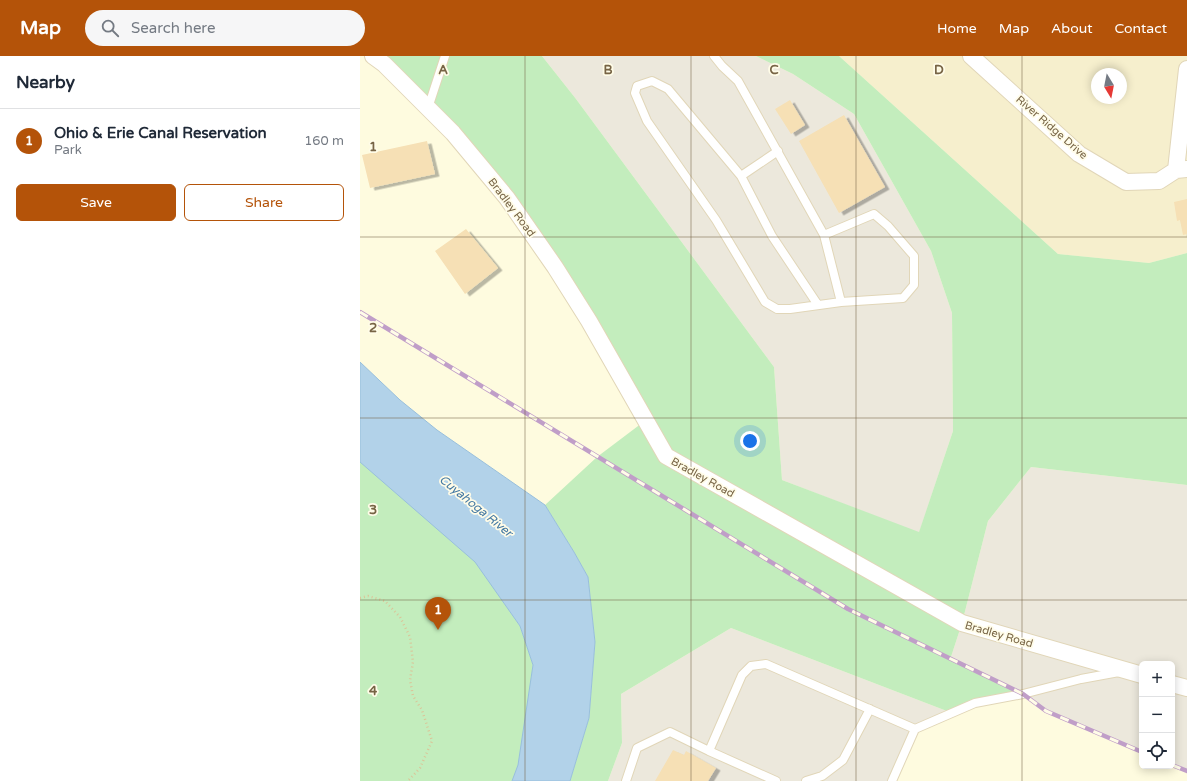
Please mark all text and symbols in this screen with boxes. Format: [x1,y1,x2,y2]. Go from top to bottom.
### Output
search box [85,10,365,46]
text: Map [20,17,61,39]
icon: search [99,17,121,39]
text: Search here [131,19,215,37]
text: Home [937,20,977,37]
text: Map [999,20,1029,37]
text: About [1051,20,1093,37]
text: Contact [1115,20,1167,37]
text: A [438,62,448,78]
text: B [603,62,613,78]
text: C [769,62,779,78]
text: D [934,62,944,78]
north arrow [1091,68,1127,104]
text: Nearby [16,72,75,93]
street label: River Ridge Drive [1013,93,1090,162]
text: Ohio & Erie Canal Reservation [54,124,267,142]
text: 1 [25,133,33,149]
text: 160 m [304,133,344,149]
text: 1 [369,139,377,155]
text: Park [54,142,82,158]
street label: Bradley Road [485,175,538,239]
button: Save [16,184,176,221]
button: Share [184,184,344,221]
text: 2 [369,320,377,336]
your location [740,431,760,451]
street label: Bradley Road [669,455,737,500]
water label: Cuyahoga River [437,472,516,541]
text: 3 [369,502,377,518]
pin: 1 [425,597,451,630]
street label: Bradley Road [963,619,1034,650]
map controls [1139,661,1175,769]
button: + [1139,661,1175,697]
text: 4 [369,683,378,699]
button: − [1139,697,1175,733]
button: locate [1139,733,1175,769]

